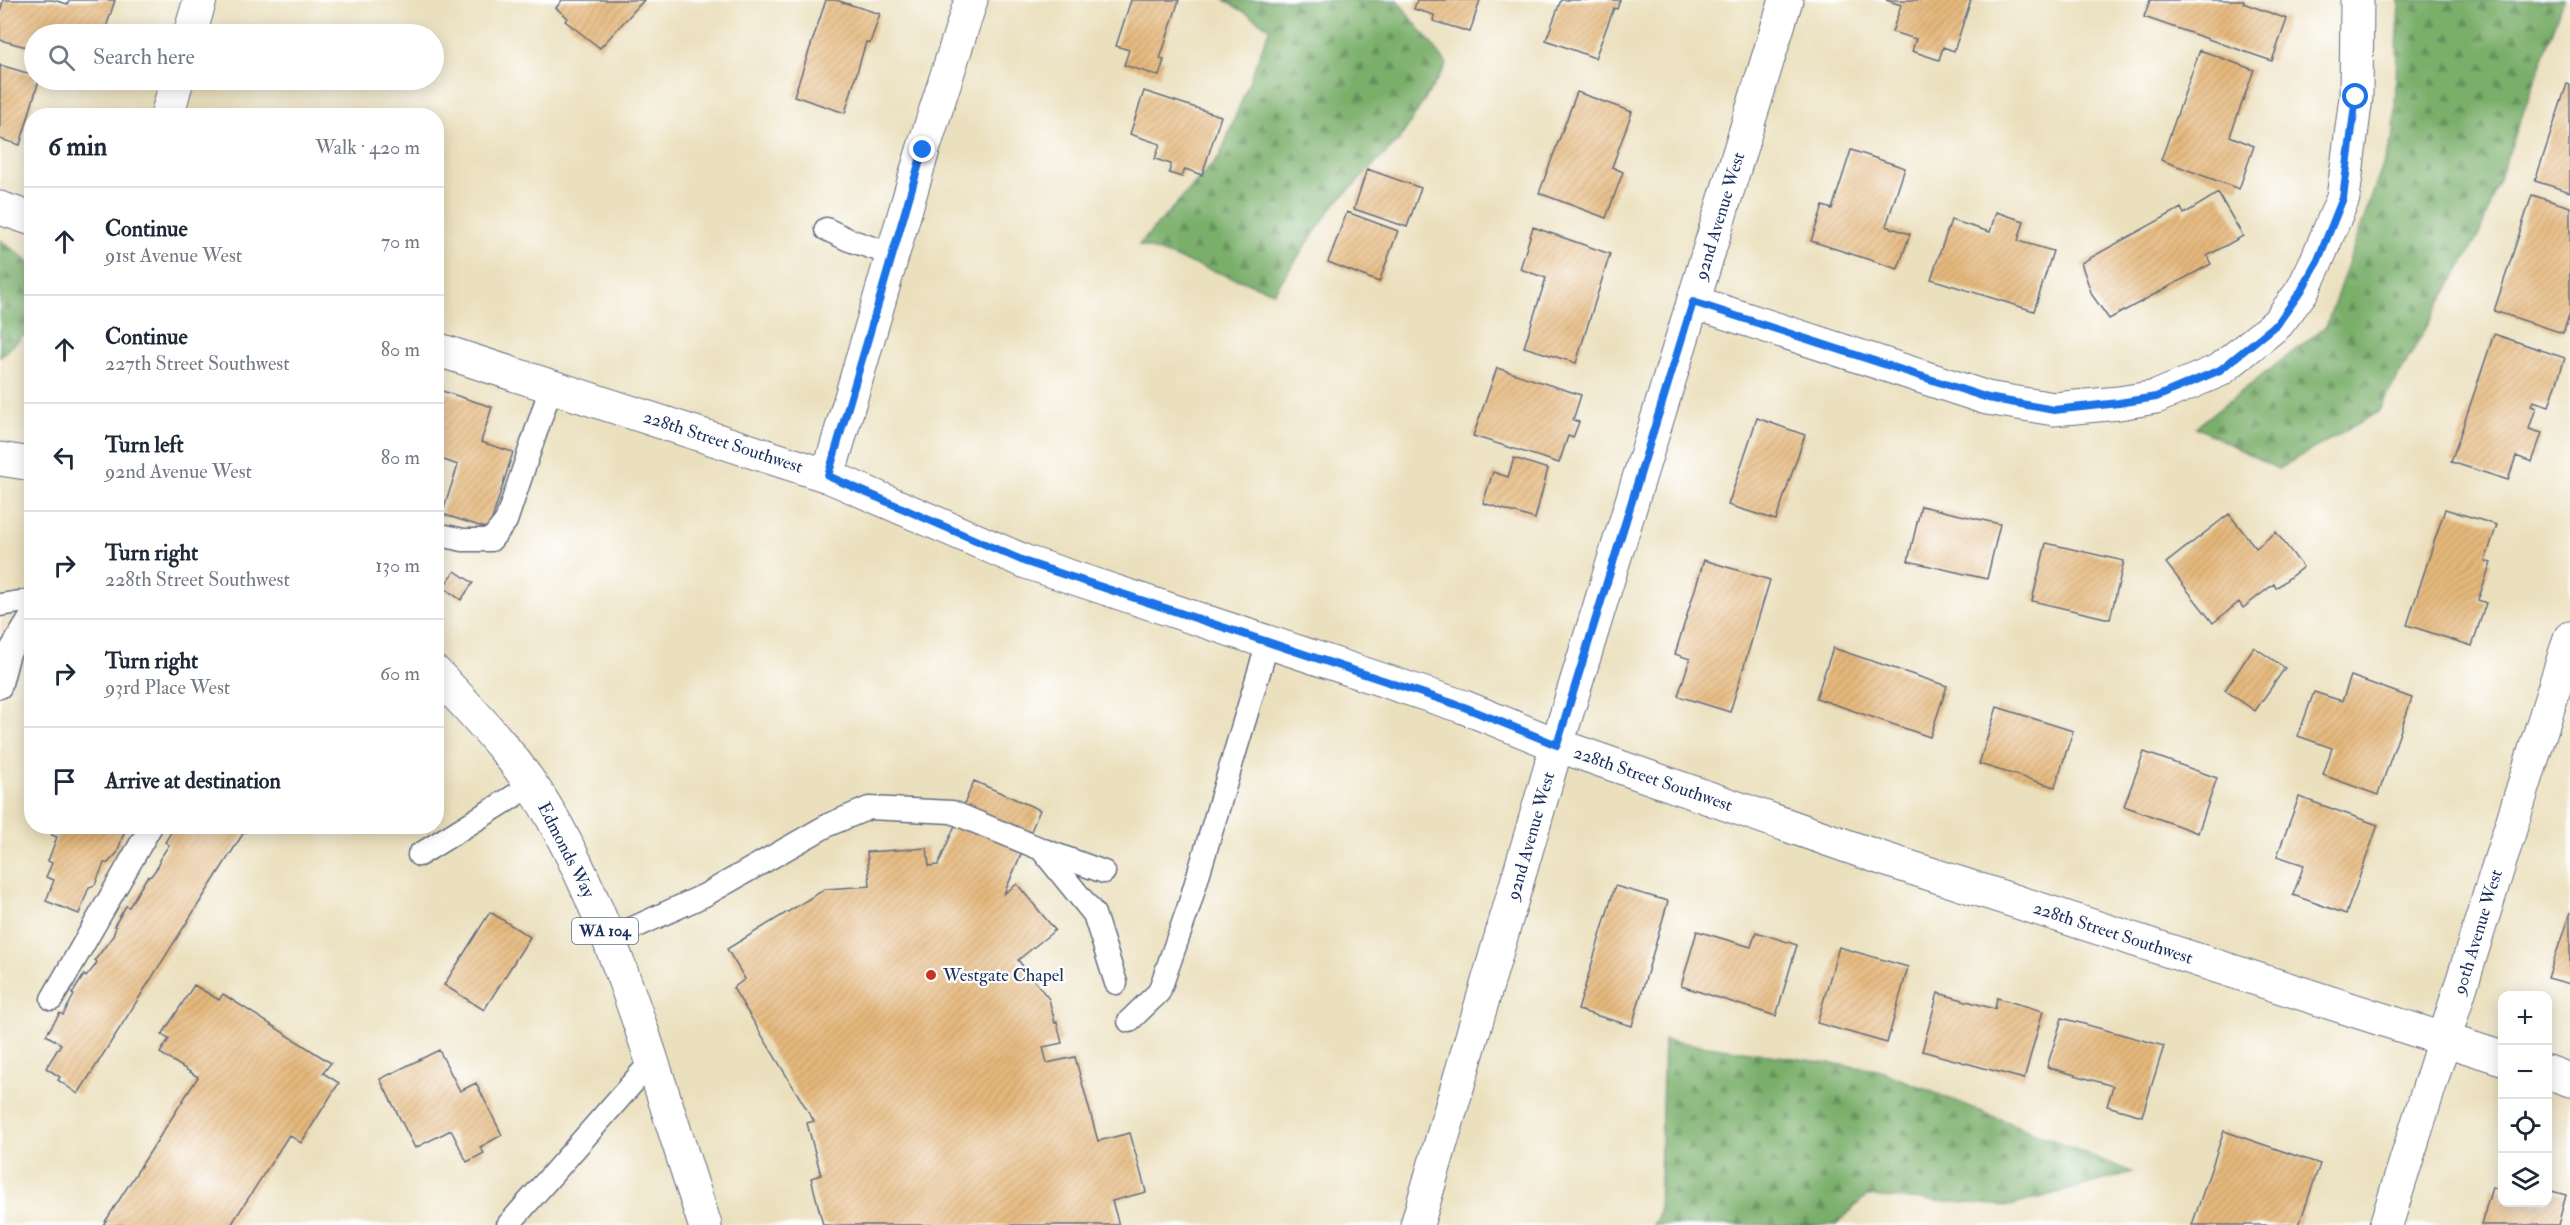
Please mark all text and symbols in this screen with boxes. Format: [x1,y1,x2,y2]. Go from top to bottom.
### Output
search box [24,24,444,90]
icon: search [45,41,78,74]
text: Search here [93,43,195,71]
route start [2342,83,2368,109]
text: 6 min [48,131,107,163]
text: Walk · 420 m [315,135,420,160]
route end [909,136,935,162]
street label: 92nd Avenue West [1689,149,1750,285]
text: Continue [105,215,188,243]
icon: ahead [48,225,81,258]
text: 70 m [381,229,420,254]
text: 91st Avenue West [105,243,242,268]
text: Continue [105,323,188,351]
icon: ahead [48,333,81,366]
text: 80 m [381,337,420,362]
text: 227th Street Southwest [105,351,290,376]
street label: 228th Street Southwest [640,405,806,479]
text: Turn left [105,431,184,459]
icon: left [48,441,81,474]
text: 80 m [381,445,420,470]
text: 92nd Avenue West [105,459,252,484]
text: Turn right [105,539,198,567]
icon: right [48,549,81,582]
text: 130 m [375,553,420,578]
text: 228th Street Southwest [105,567,290,592]
text: Turn right [105,647,198,675]
icon: right [48,657,81,690]
text: 60 m [380,661,420,686]
text: 93rd Place West [105,675,230,700]
street label: 228th Street Southwest [1571,741,1736,817]
icon: arrive [48,765,81,798]
text: Arrive at destination [105,767,281,795]
street label: 92nd Avenue West [1501,769,1560,905]
street label: Edmonds Way [532,798,600,903]
street label: 90th Avenue West [2447,866,2508,999]
street label: 228th Street Southwest [2030,896,2196,970]
road number: WA 104 [572,918,638,944]
place label: Westgate Chapel [942,964,1064,987]
marker: Westgate Chapel [924,968,938,982]
map controls [2498,991,2552,1207]
button: + [2498,991,2552,1045]
button: − [2498,1045,2552,1099]
button: locate [2498,1099,2552,1153]
button: layers [2498,1153,2552,1207]

